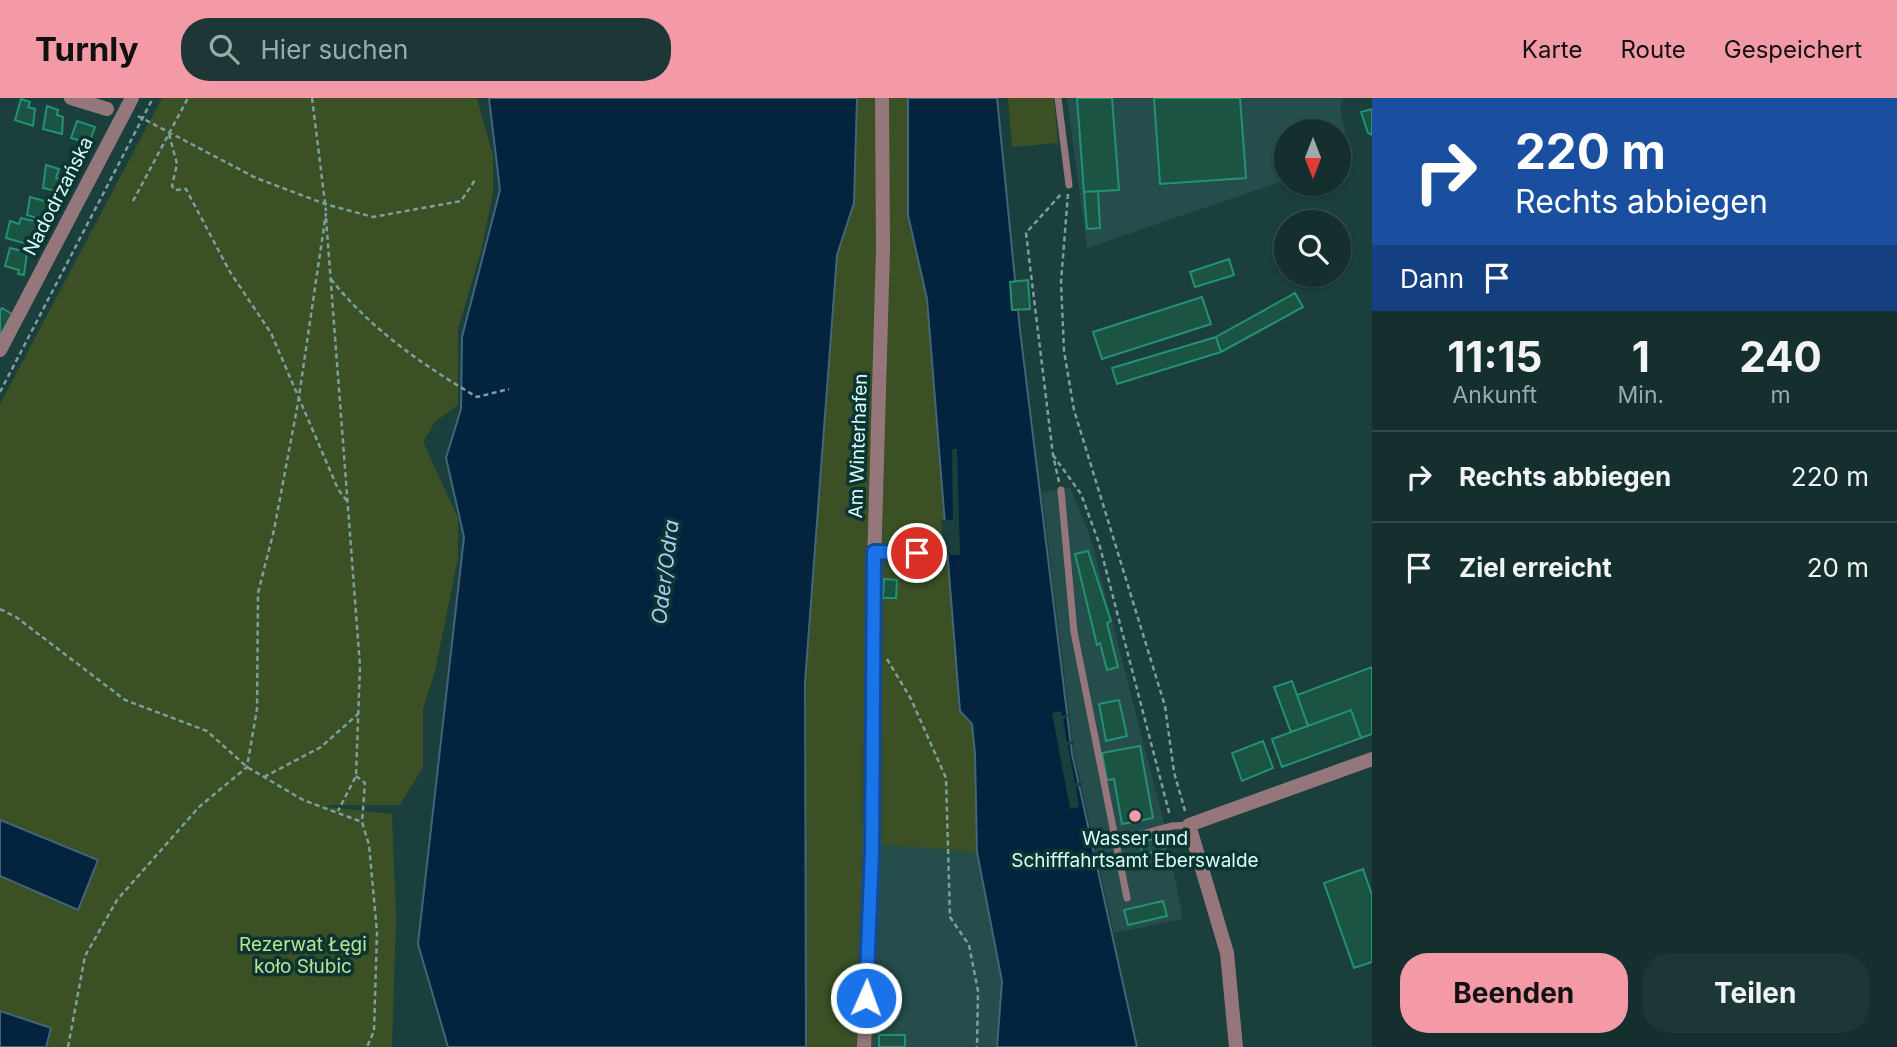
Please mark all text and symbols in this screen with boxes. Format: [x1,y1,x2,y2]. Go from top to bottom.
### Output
search box [181,18,671,81]
text: Turnly [35,29,139,69]
icon: search [205,30,243,68]
text: Hier suchen [261,34,408,65]
text: Karte [1522,35,1582,64]
text: Route [1620,35,1686,64]
text: Gespeichert [1724,35,1862,64]
north arrow [1274,119,1351,196]
map controls [1274,119,1351,287]
text: 220 m [1515,122,1666,181]
icon: right [1400,126,1491,217]
street label: Nadodrzańska [18,133,98,259]
text: Rechts abbiegen [1515,182,1768,221]
button: search [1274,210,1351,287]
icon: arrive [1478,259,1516,297]
text: Dann [1400,263,1464,294]
text: 11:15 [1447,331,1542,382]
text: 1 [1632,331,1650,382]
text: 240 [1739,331,1822,382]
street label: Am Winterhafen [844,373,872,519]
text: Ankunft [1453,381,1537,409]
text: Min. [1618,381,1664,409]
text: m [1770,381,1791,409]
icon: right [1400,458,1438,496]
text: Rechts abbiegen [1459,461,1671,492]
text: 220 m [1791,461,1869,492]
water label: Oder/Odra [646,518,684,626]
pin [887,523,947,583]
icon: arrive [898,534,936,572]
icon: arrive [1400,549,1438,587]
text: Ziel erreicht [1459,552,1612,583]
text: 20 m [1807,552,1869,583]
marker: Wasser und Schifffahrtsamt Eberswalde [1127,808,1143,824]
place label: Wasser und Schifffahrtsamt Eberswalde [1011,827,1259,872]
park label: Rezerwat Łęgi koło Słubic [239,933,367,978]
button: Beenden [1400,953,1628,1033]
button: Teilen [1642,953,1869,1033]
position arrow [829,961,903,1035]

